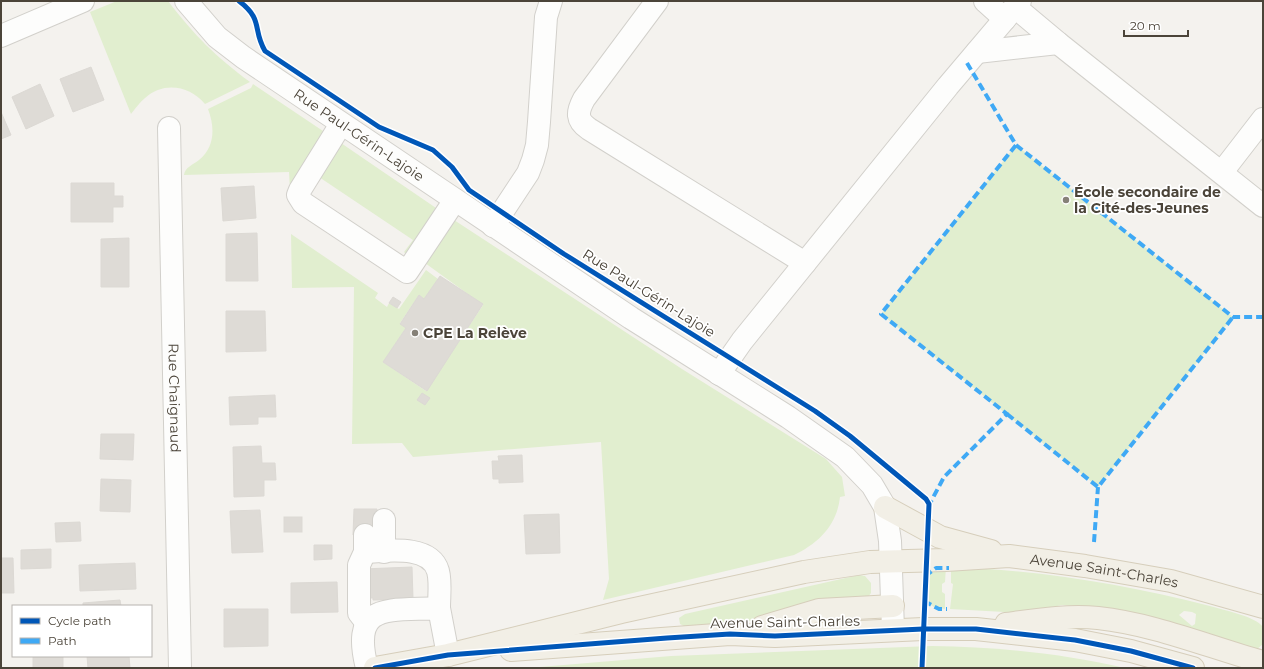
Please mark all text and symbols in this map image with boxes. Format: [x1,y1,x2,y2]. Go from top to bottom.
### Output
scale bar [1124,12,1188,38]
text: 20 m [1130,18,1161,33]
street label: Rue Paul-Gérin-Lajoie [290,85,428,185]
place label: École secondaire de la Cité-des-Jeunes [1074,183,1221,217]
marker: École secondaire de la Cité-des-Jeunes [1061,195,1071,205]
street label: Rue Paul-Gérin-Lajoie [579,245,719,341]
place label: CPE La Relève [423,324,527,342]
marker: CPE La Relève [410,328,420,338]
street label: Rue Chaignaud [164,343,185,453]
street label: Avenue Saint-Charles [1029,550,1181,592]
legend [12,605,152,657]
street label: Avenue Saint-Charles [710,612,860,632]
text: Cycle path [48,613,111,628]
text: Path [48,633,77,648]

